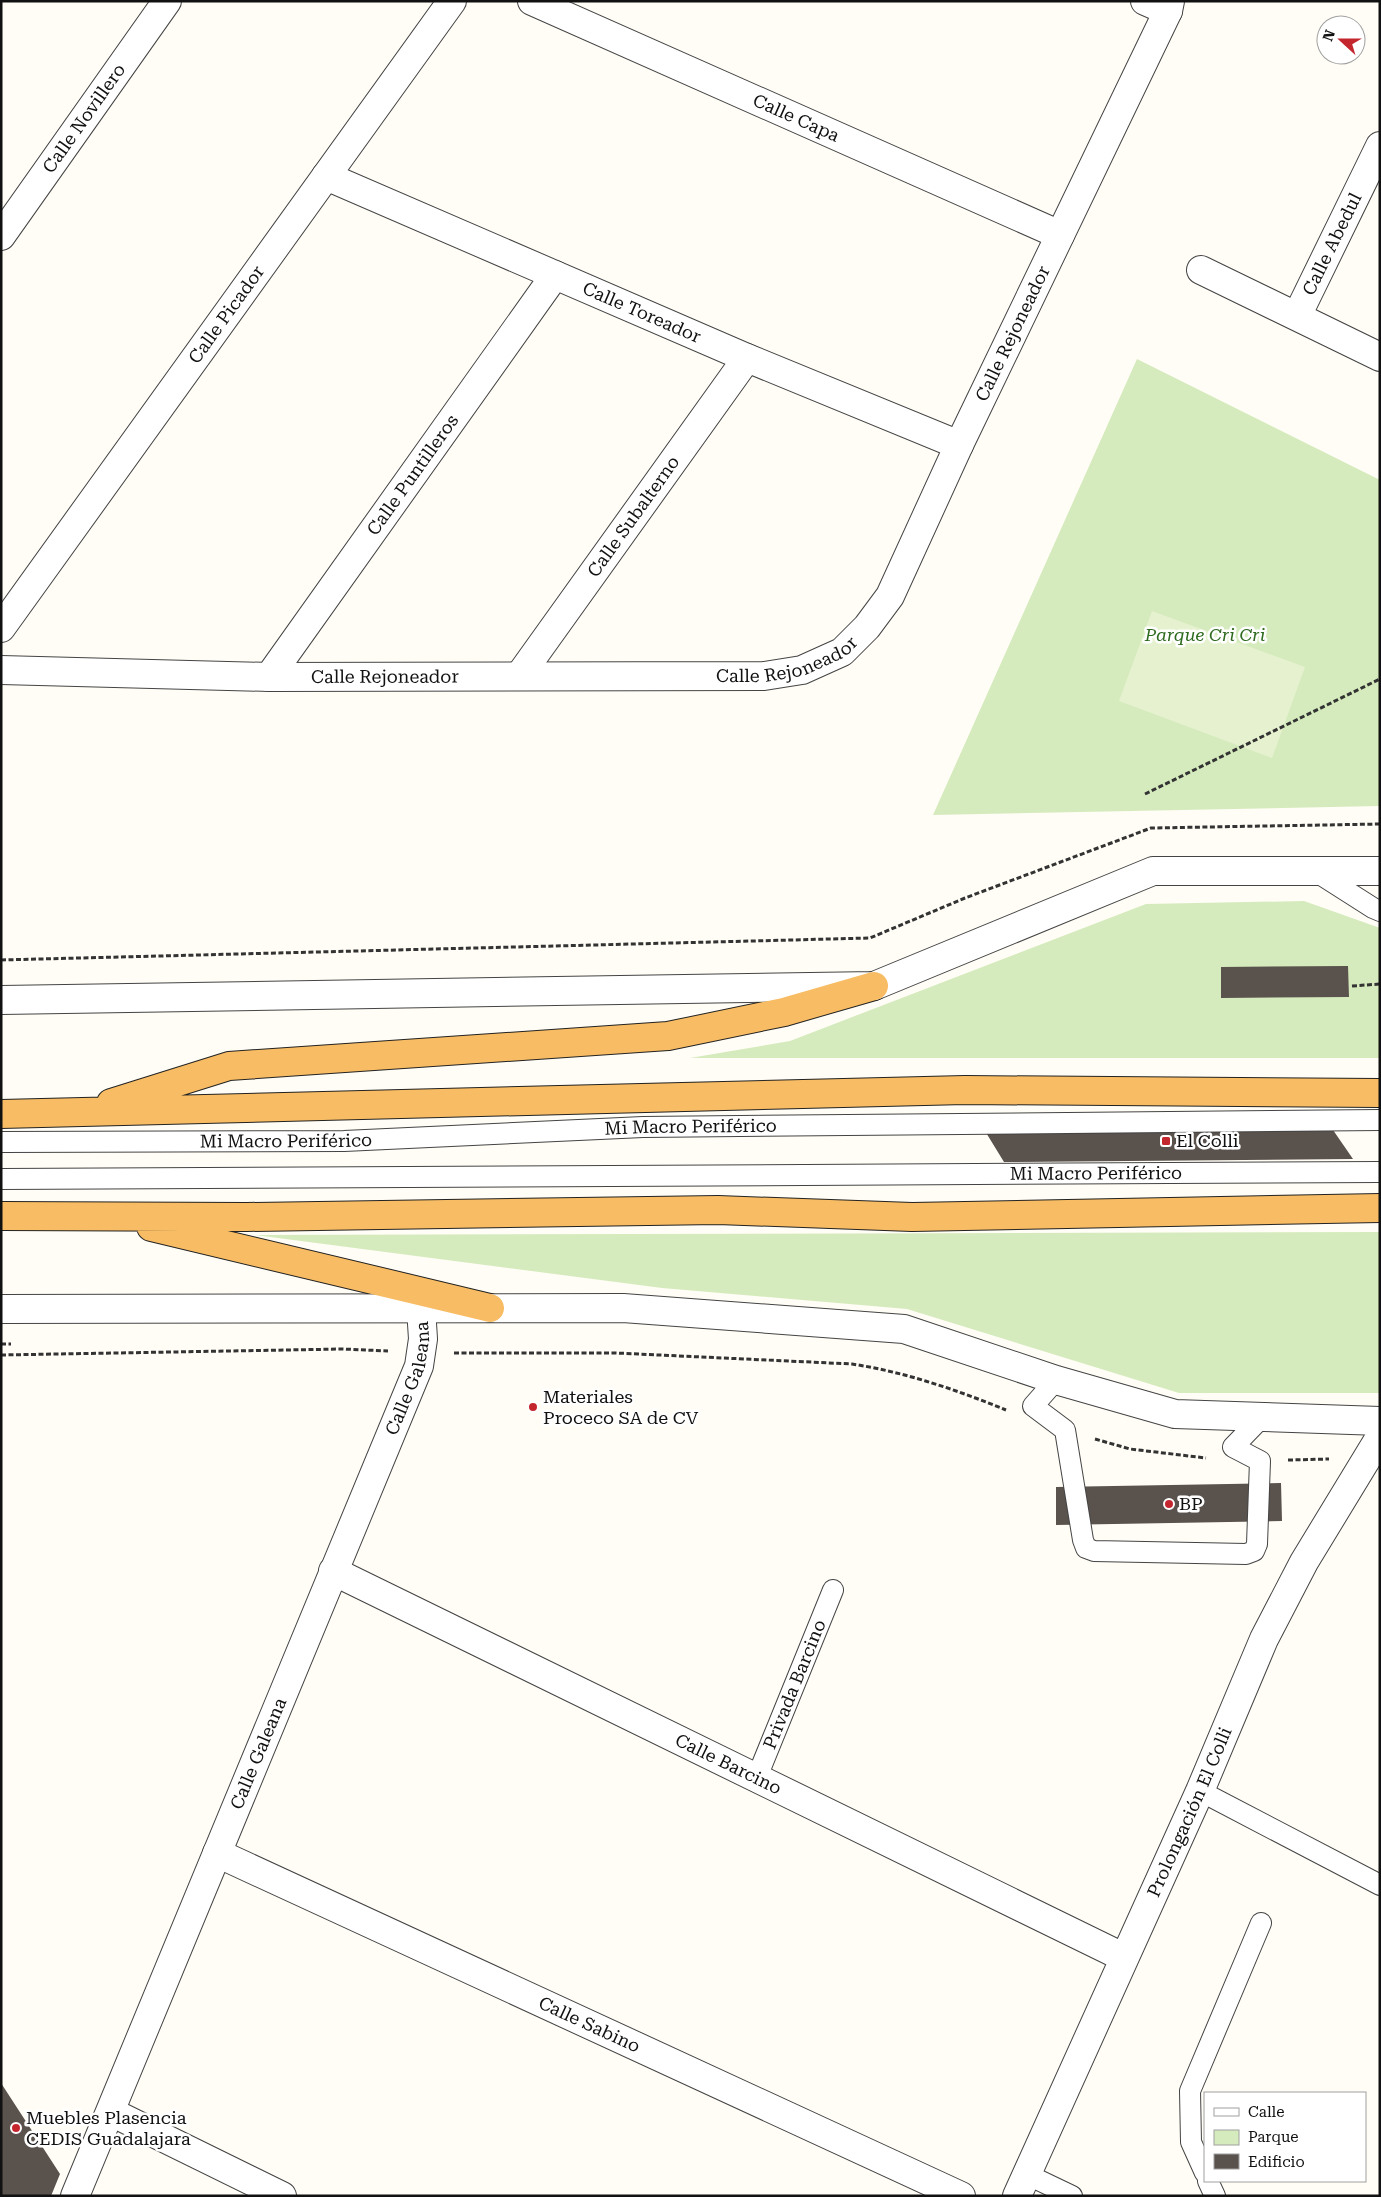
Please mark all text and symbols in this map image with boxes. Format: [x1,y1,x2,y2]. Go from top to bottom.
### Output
north arrow [1316,15,1366,65]
text: N [1319,27,1338,43]
street label: Calle Novillero [38,59,129,177]
street label: Calle Capa [750,89,843,146]
street label: Calle Abedul [1298,189,1366,298]
street label: Calle Picador [184,261,268,367]
street label: Calle Rejoneador [971,262,1054,405]
street label: Calle Toreador [580,277,704,347]
street label: Calle Puntilleros [362,410,462,539]
street label: Calle Subalterno [583,452,684,581]
park label: Parque Cri Cri [1144,624,1266,645]
street label: Calle Rejoneador [716,632,861,686]
street label: Calle Rejoneador [311,666,459,687]
street label: Mi Macro Periférico [604,1115,777,1139]
street label: Mi Macro Periférico [200,1129,373,1151]
place label: El Colli [1176,1130,1239,1151]
marker: El Colli [1160,1135,1172,1147]
street label: Mi Macro Periférico [1010,1162,1182,1184]
street label: Calle Galeana [381,1321,433,1438]
place label: Materiales Proceco SA de CV [543,1386,699,1428]
marker: Materiales Proceco SA de CV [527,1401,539,1413]
place label: BP [1179,1493,1203,1514]
marker: BP [1163,1498,1175,1510]
street label: Privada Barcino [759,1616,830,1752]
street label: Calle Galeana [225,1694,290,1812]
street label: Prolongación El Colli [1143,1724,1236,1900]
street label: Calle Barcino [672,1729,785,1799]
street label: Calle Sabino [535,1992,644,2057]
legend [1204,2092,1366,2182]
text: Calle [1248,2103,1284,2121]
place label: Muebles Plasencia CEDIS Guadalajara [26,2107,191,2149]
marker: Muebles Plasencia CEDIS Guadalajara [10,2122,22,2134]
text: Parque [1248,2128,1299,2146]
text: Edificio [1248,2153,1305,2171]

